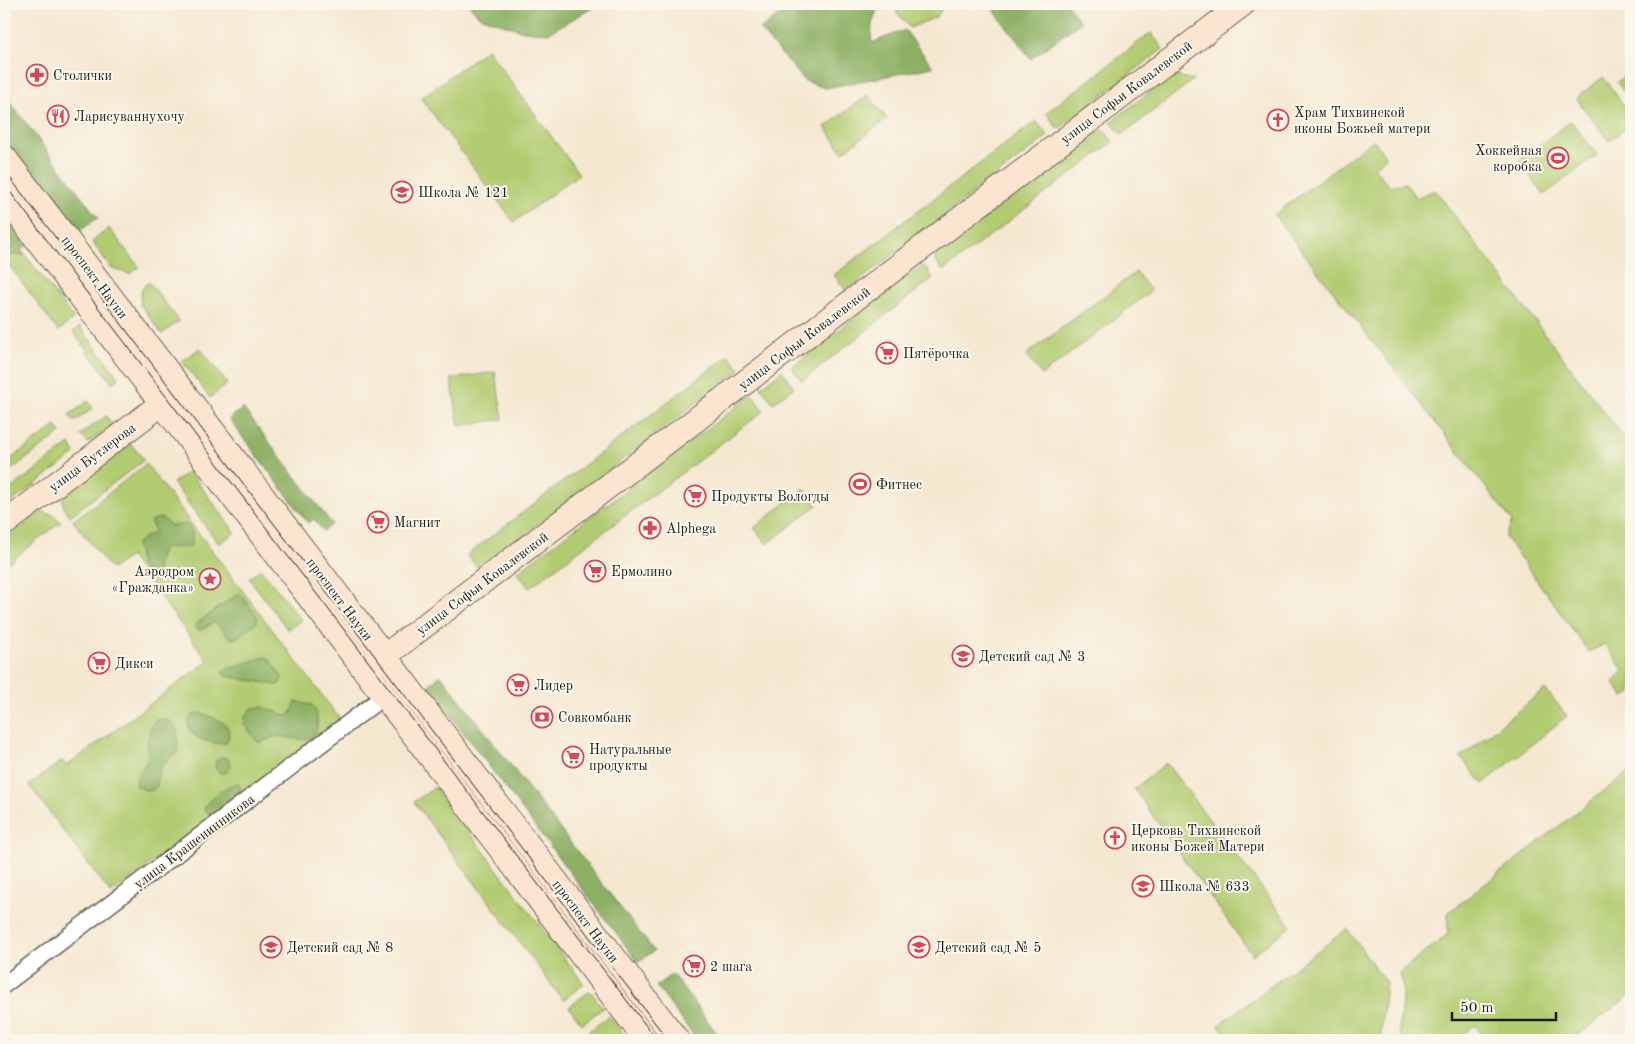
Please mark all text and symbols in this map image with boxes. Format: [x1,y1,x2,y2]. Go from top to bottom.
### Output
street label: улица Софьи Ковалевской [1058,39,1196,148]
pharmacy icon: Столички [25,63,49,87]
place label: Столички [53,69,112,83]
restaurant icon: Ларисуваннухочу [46,104,70,128]
place label: Храм Тихвинской иконы Божьей матери [1294,106,1430,136]
church icon: Храм Тихвинской иконы Божьей матери [1266,108,1290,132]
place label: Ларисуваннухочу [74,110,185,124]
place label: Хоккейная коробка [1475,144,1542,174]
sports icon: Хоккейная коробка [1546,146,1570,170]
school or university icon: Школа № 121 [390,180,414,204]
place label: Школа № 121 [418,186,509,200]
street label: проспект Науки [59,234,130,322]
street label: улица Софьи Ковалевской [736,285,874,394]
supermarket icon: Пятёрочка [875,341,899,365]
place label: Пятёрочка [903,347,970,361]
street label: улица Бутлерова [47,421,139,495]
sports icon: Фитнес [848,472,872,496]
place label: Фитнес [876,478,922,492]
supermarket icon: Продукты Вологды [683,484,707,508]
place label: Продукты Вологды [711,490,829,504]
supermarket icon: Магнит [366,510,390,534]
place label: Магнит [394,516,441,530]
pharmacy icon: Alphega [638,516,662,540]
place label: Alphega [666,522,716,536]
street label: улица Софьи Ковалевской [414,530,552,639]
street label: проспект Науки [304,556,375,644]
supermarket icon: Ермолино [583,559,607,583]
place label: Аэродром «Гражданка» [112,565,194,595]
place label: Ермолино [611,565,672,579]
place icon: Аэродром «Гражданка» [198,567,222,591]
school or university icon: Детский сад № 3 [951,644,975,668]
place label: Детский сад № 3 [979,650,1085,664]
supermarket icon: Дикси [87,651,111,675]
place label: Дикси [115,657,154,671]
supermarket icon: Лидер [506,673,530,697]
place label: Лидер [534,679,573,693]
bank icon: Совкомбанк [530,705,554,729]
place label: Совкомбанк [558,711,632,725]
place label: Натуральные продукты [589,743,671,773]
supermarket icon: Натуральные продукты [561,745,585,769]
street label: улица Крашенинникова [132,792,258,892]
place label: Церковь Тихвинской иконы Божей Матери [1131,824,1265,854]
church icon: Церковь Тихвинской иконы Божей Матери [1103,826,1127,850]
school or university icon: Школа № 633 [1131,874,1155,898]
street label: проспект Науки [550,878,621,966]
place label: Школа № 633 [1159,880,1250,894]
school or university icon: Детский сад № 8 [259,935,283,959]
school or university icon: Детский сад № 5 [907,935,931,959]
place label: Детский сад № 8 [287,941,393,955]
place label: Детский сад № 5 [935,941,1041,955]
supermarket icon: 2 шага [682,954,706,978]
place label: 2 шага [710,960,752,974]
scale bar [1452,989,1556,1021]
text: 50 m [1460,1001,1494,1016]

